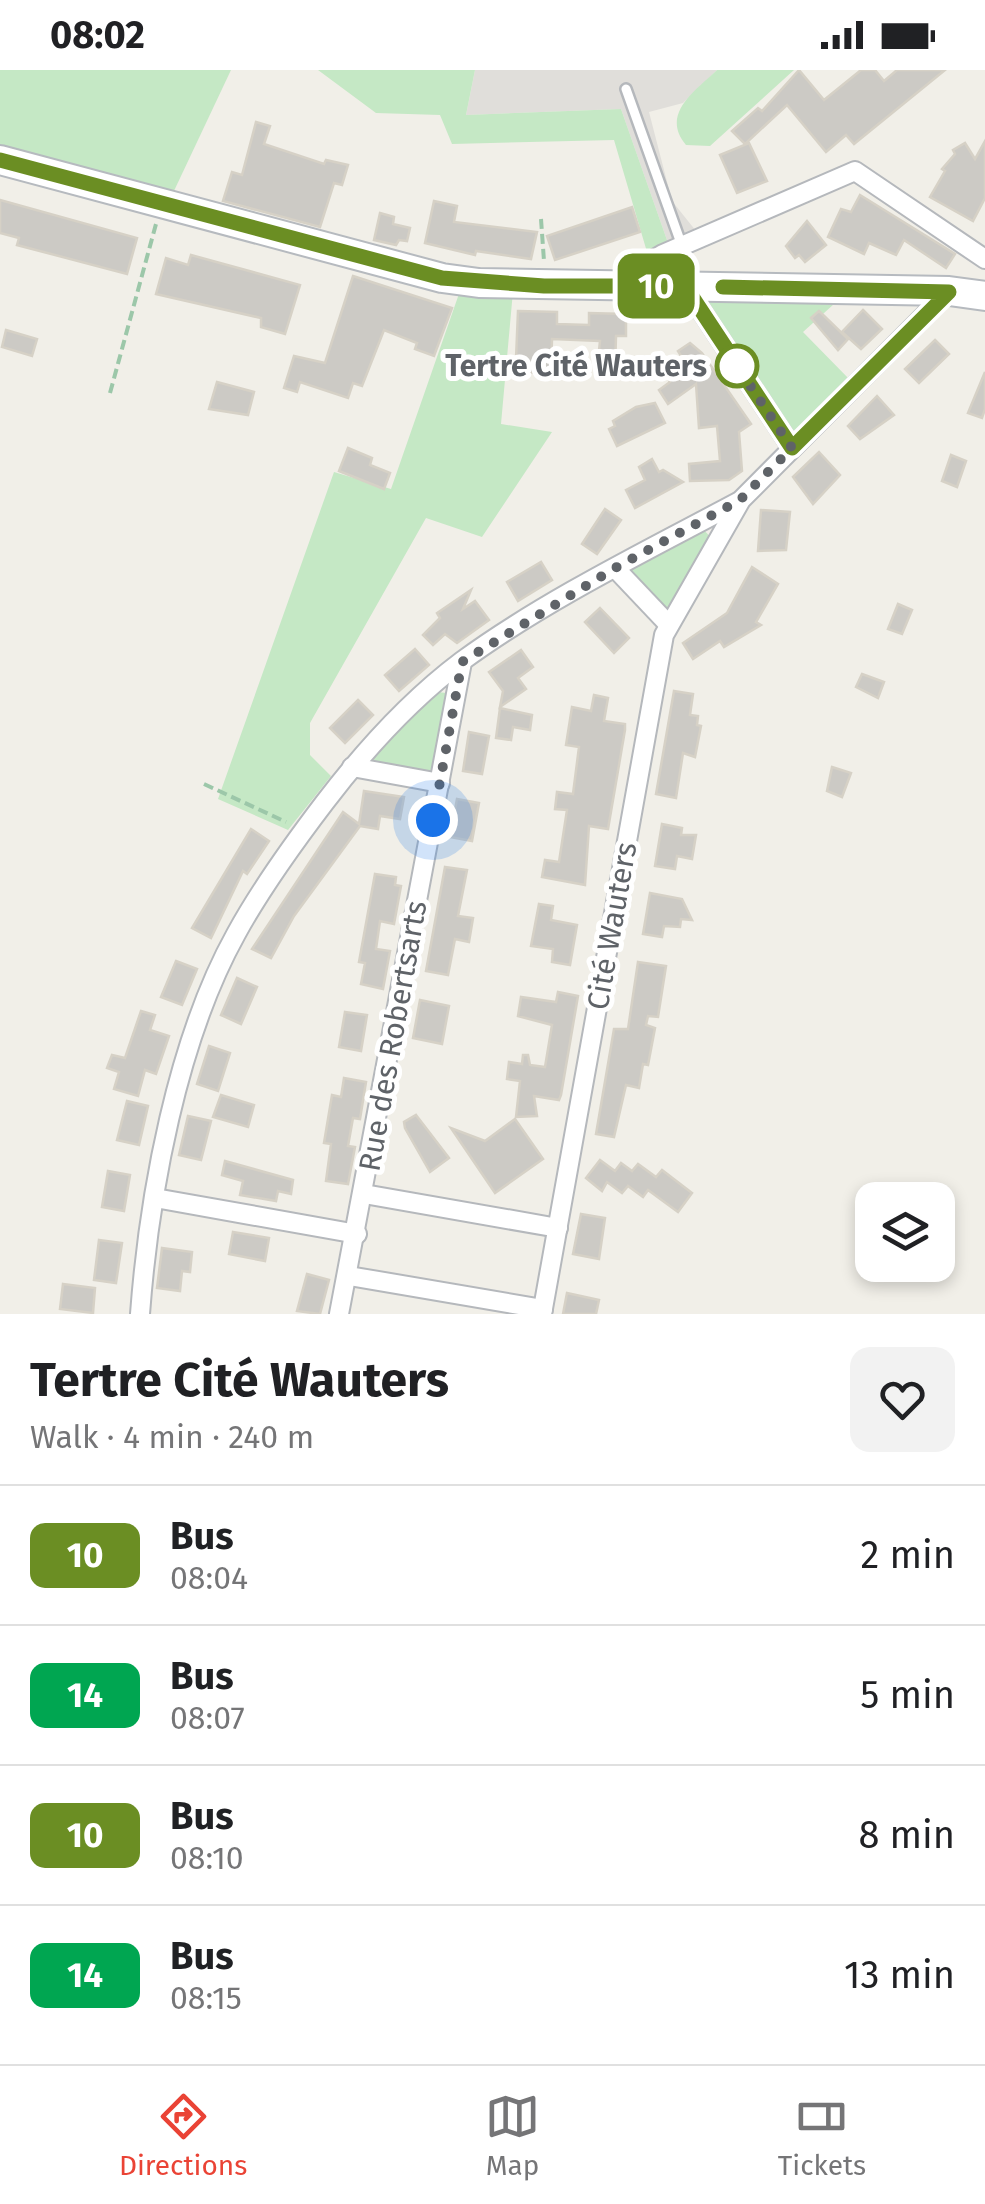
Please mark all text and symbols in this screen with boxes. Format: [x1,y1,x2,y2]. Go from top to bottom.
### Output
text: 08:02 [50,12,145,58]
line badge: 10 [611,254,701,318]
text: 10 [638,265,674,307]
marker: Tertre Cité Wauters [716,345,758,387]
place label: Tertre Cité Wauters [445,348,707,384]
your location [408,795,458,845]
street label: Cité Wauters [580,839,644,1013]
street label: Rue des Robertsarts [351,898,435,1174]
map controls [855,1182,955,1282]
button: layers [855,1182,955,1282]
button: heart [850,1347,955,1452]
text: Tertre Cité Wauters [30,1351,449,1409]
text: Walk · 4 min · 240 m [30,1418,314,1456]
text: Bus [170,1513,234,1559]
text: 2 min [861,1532,955,1578]
text: 10 [67,1534,103,1576]
text: 08:04 [170,1559,248,1597]
text: Bus [170,1653,234,1699]
text: 5 min [860,1672,955,1718]
text: 14 [67,1674,103,1716]
text: 08:07 [170,1699,245,1737]
text: Bus [170,1793,234,1839]
text: 8 min [858,1812,955,1858]
text: 10 [67,1814,103,1856]
text: 08:10 [170,1839,244,1877]
text: Bus [170,1933,234,1979]
text: 13 min [844,1952,955,1998]
text: 14 [67,1954,103,1996]
text: 08:15 [170,1979,242,2017]
tab: Directions [119,2089,247,2182]
tab: Map [485,2089,540,2182]
tab: Tickets [778,2089,866,2182]

